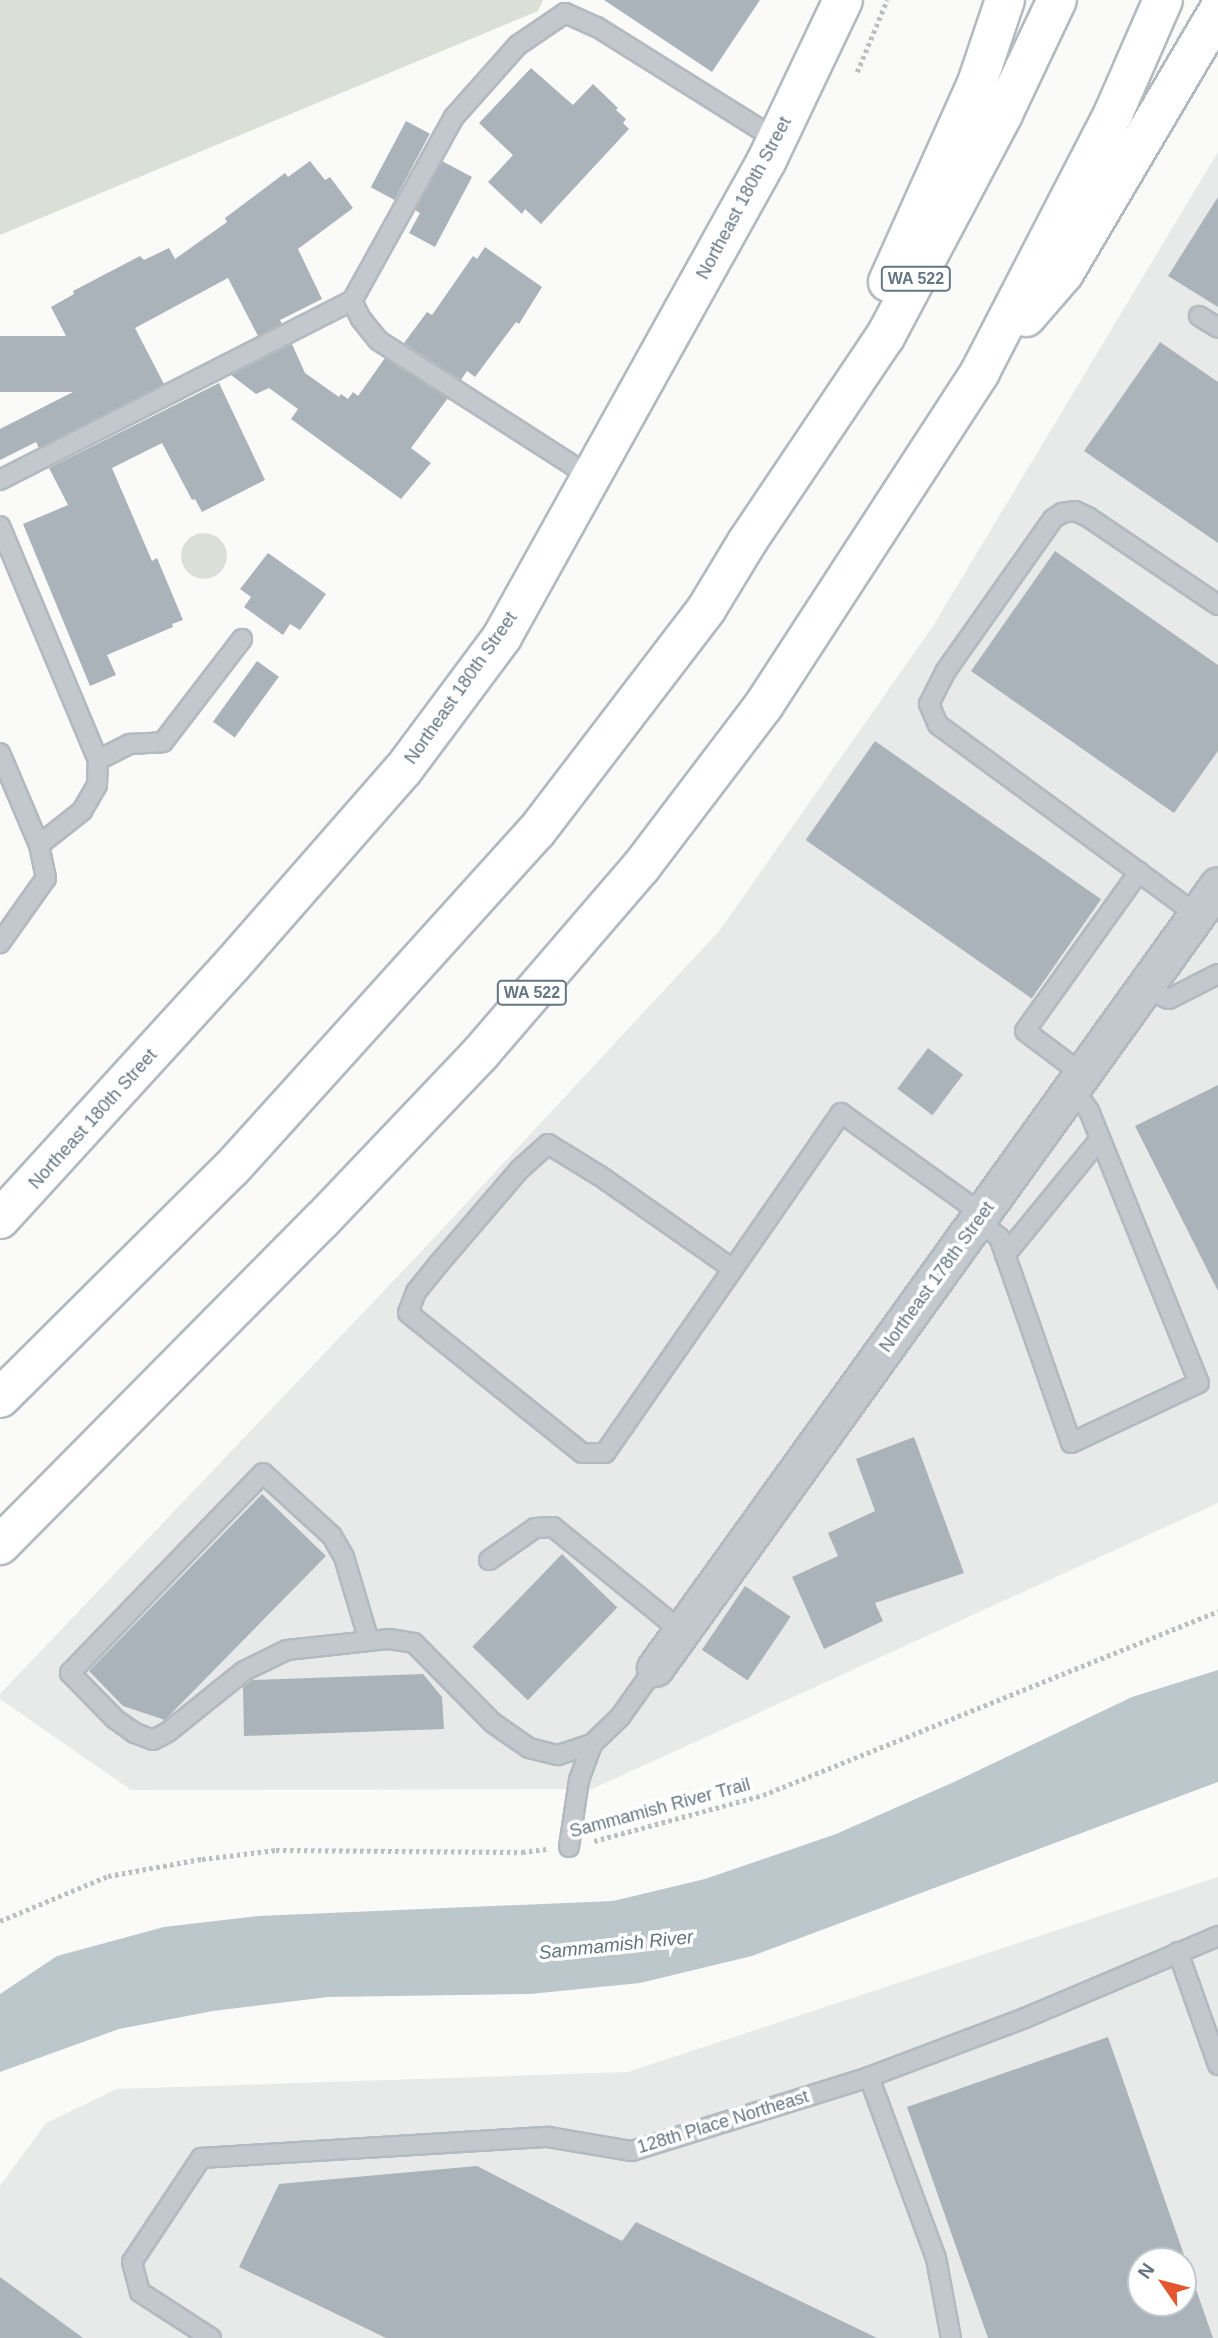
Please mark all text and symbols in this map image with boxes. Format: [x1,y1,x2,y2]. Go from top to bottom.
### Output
street label: Northeast 180th Street [692,113,796,283]
road number: WA 522 [879,266,953,292]
street label: Northeast 180th Street [400,608,522,768]
road number: WA 522 [495,981,569,1006]
street label: Northeast 180th Street [24,1044,162,1194]
street label: Northeast 178th Street [875,1197,999,1357]
street label: Sammamish River Trail [567,1773,753,1843]
water label: Sammamish River [538,1926,694,1964]
street label: 128th Place Northeast [635,2086,811,2158]
north arrow [1127,2247,1197,2317]
text: N [1133,2259,1159,2282]

